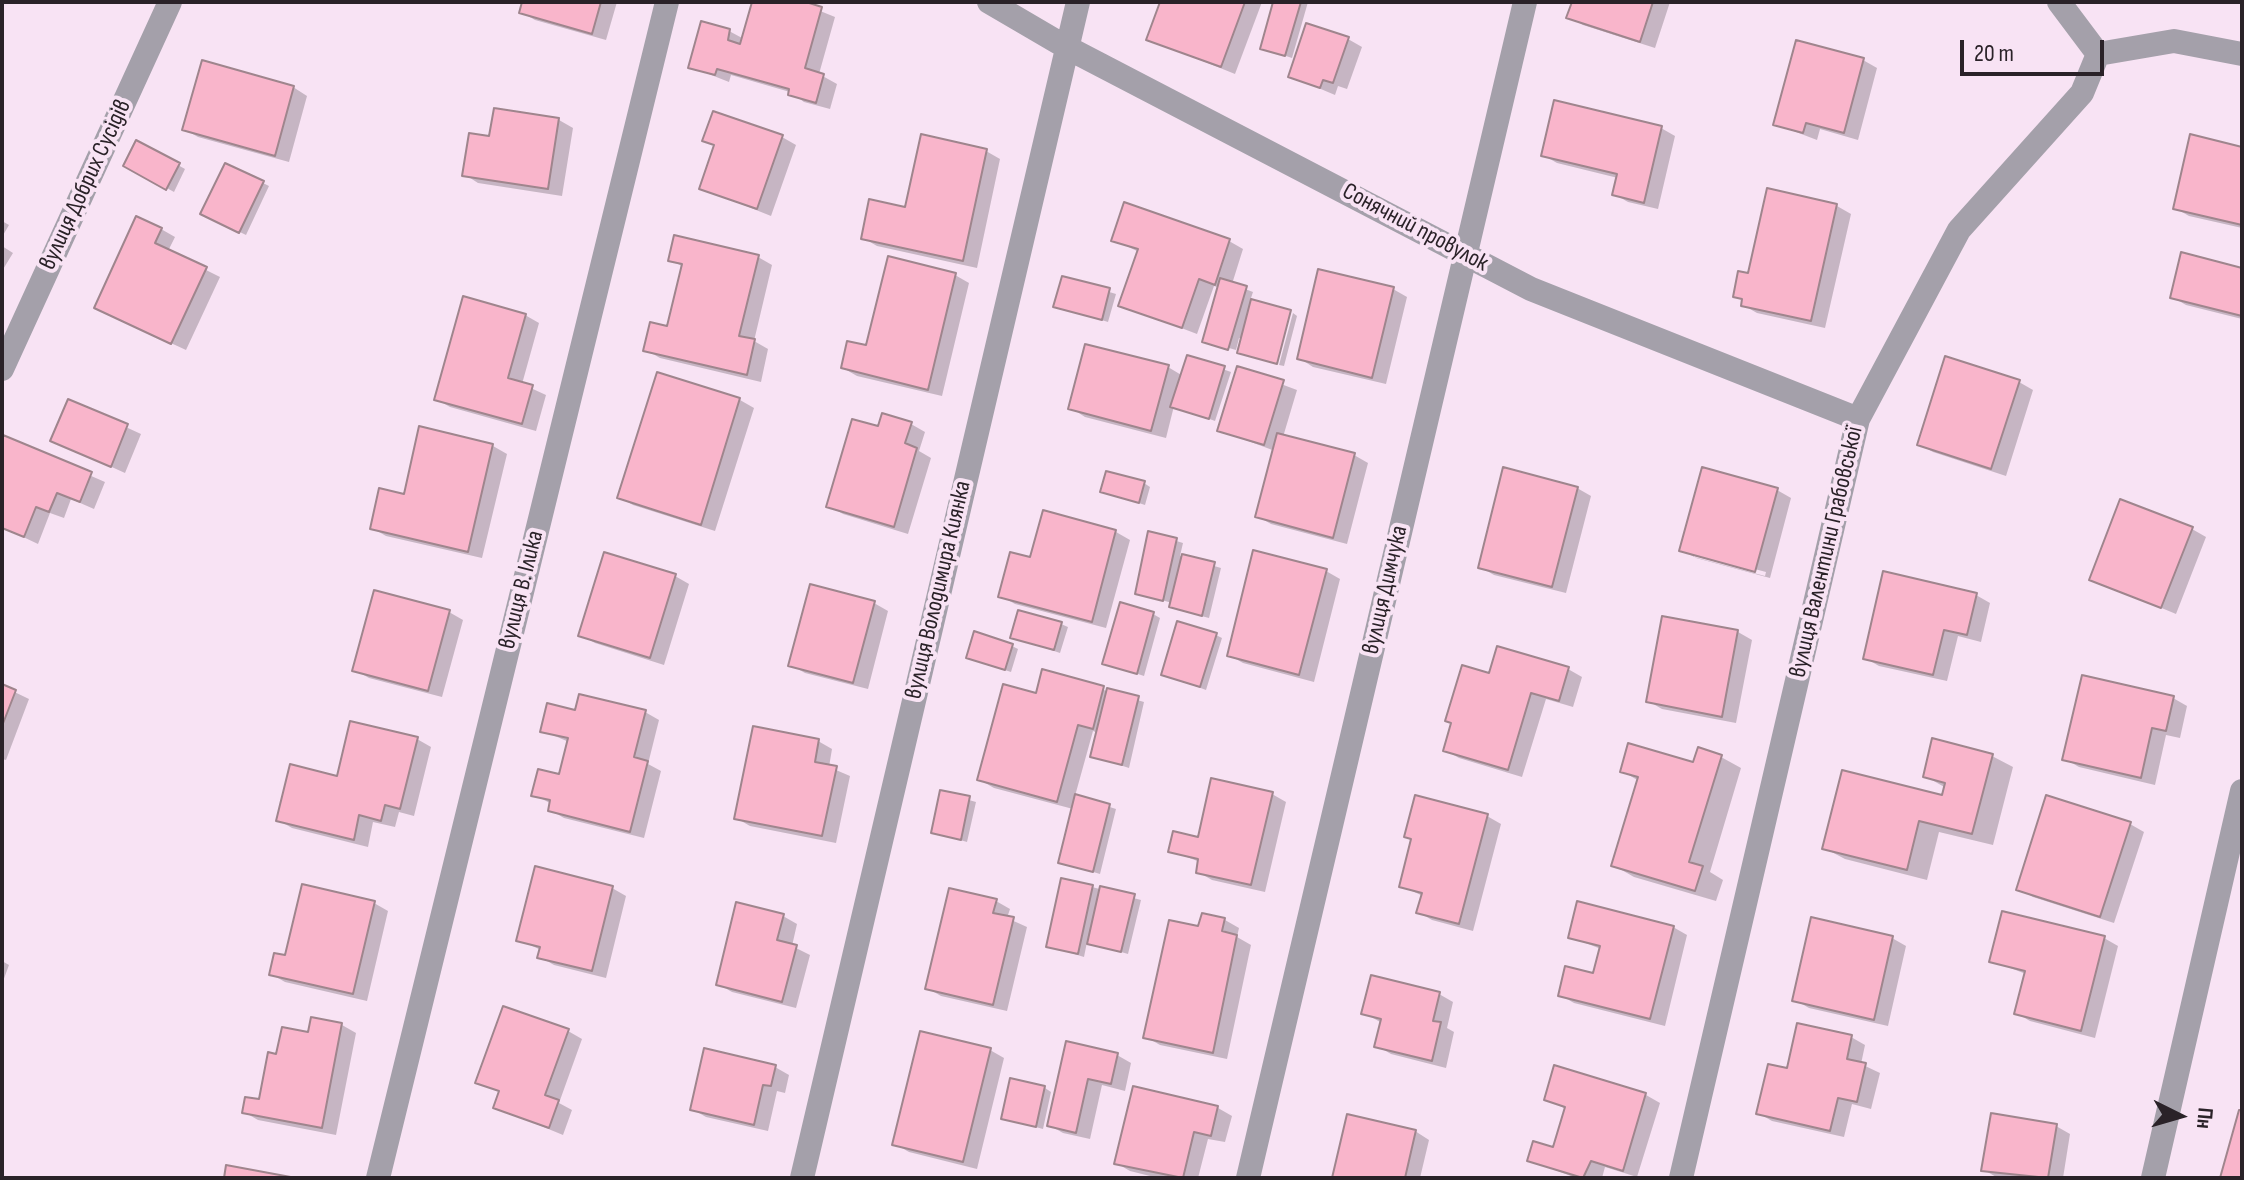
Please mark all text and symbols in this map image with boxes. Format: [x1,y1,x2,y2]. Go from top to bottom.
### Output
scale bar [1964,24,2108,74]
text: 20 m [1974,39,2014,68]
street label: вулиця Добрих Сусідів [34,95,138,275]
street label: Сонячний провулок [1337,177,1493,279]
street label: вулиця Валентини Грабовської [1784,424,1870,680]
street label: вулиця Володимира Киянка [900,478,978,702]
street label: вулиця Димчука [1357,523,1415,657]
street label: вулиця В. Ілика [493,528,551,652]
north arrow [2140,1076,2220,1156]
text: Пн [2190,1106,2219,1130]

